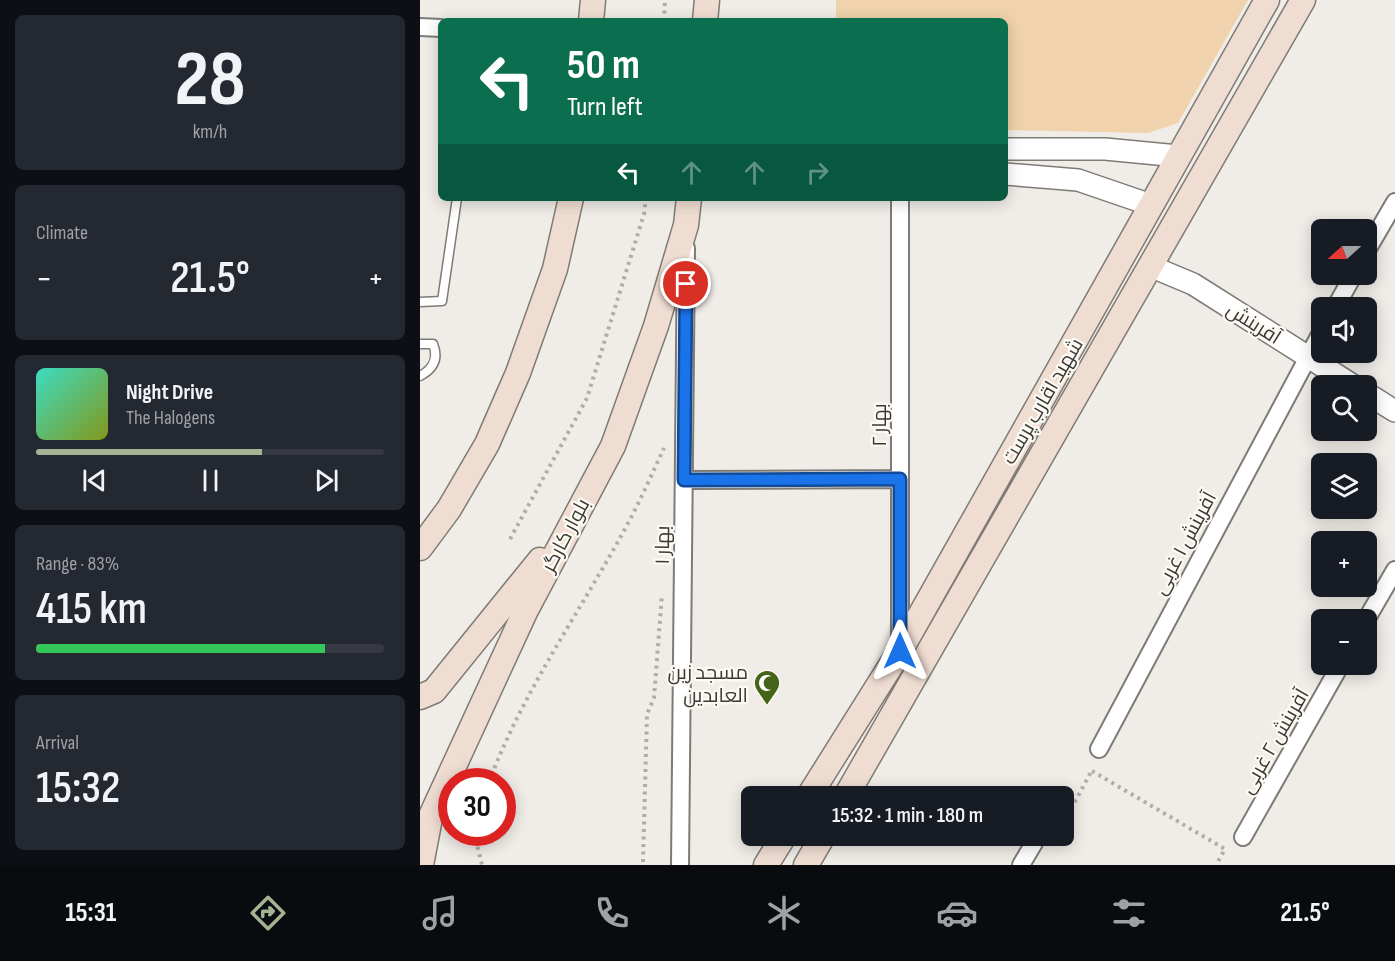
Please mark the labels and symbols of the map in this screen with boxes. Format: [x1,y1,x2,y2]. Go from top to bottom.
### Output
north arrow [1311,219,1377,285]
pin [660,258,711,309]
street label: آفرینش [1222,298,1286,350]
street label: شهید اقارب پرست [997,334,1089,469]
street label: بهار ۲ [868,403,892,447]
street label: آفرینش ۱ غربی [1148,487,1222,599]
street label: بلوار کارگر [536,495,595,577]
street label: بهار ۱ [651,525,675,565]
position arrow [868,619,932,683]
place label: مسجد زین العابدین [667,661,748,708]
mosque icon: مسجد زین العابدین [752,668,782,706]
street label: آفرینش ۲ غربی [1235,684,1315,798]
speed limit sign: 30 [438,768,516,846]

